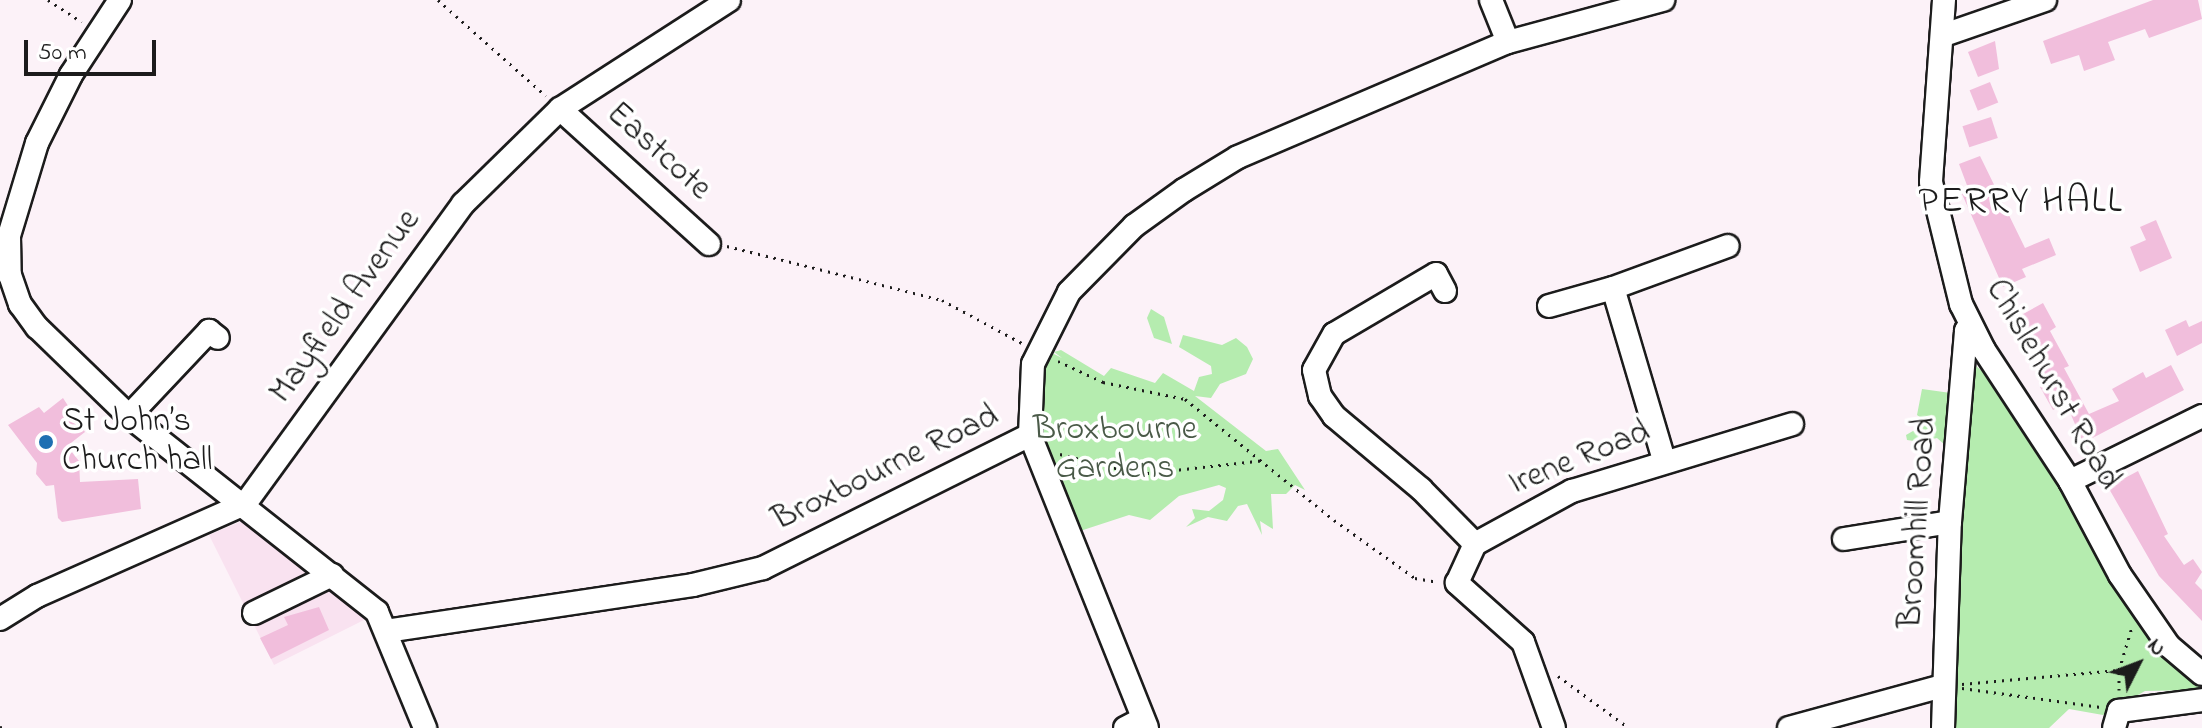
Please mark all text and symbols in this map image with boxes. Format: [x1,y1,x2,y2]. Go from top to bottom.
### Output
scale bar [28,24,160,74]
text: 50 m [38,36,87,71]
street label: Eastcote [597,94,719,210]
district label: PERRY HALL [1918,180,2124,226]
street label: Mayfield Avenue [262,202,430,412]
street label: Chislehurst Road [1975,272,2129,498]
street label: Broxbourne Road [766,397,1006,541]
place label: St John’s Church hall [62,402,212,482]
park label: Broxbourne Gardens [1033,410,1197,490]
street label: Irene Road [1504,412,1656,506]
street label: Broomhill Road [1891,416,1947,630]
marker: St John’s Church hall [37,433,55,451]
north arrow [2098,624,2178,704]
text: N [2139,632,2173,664]

